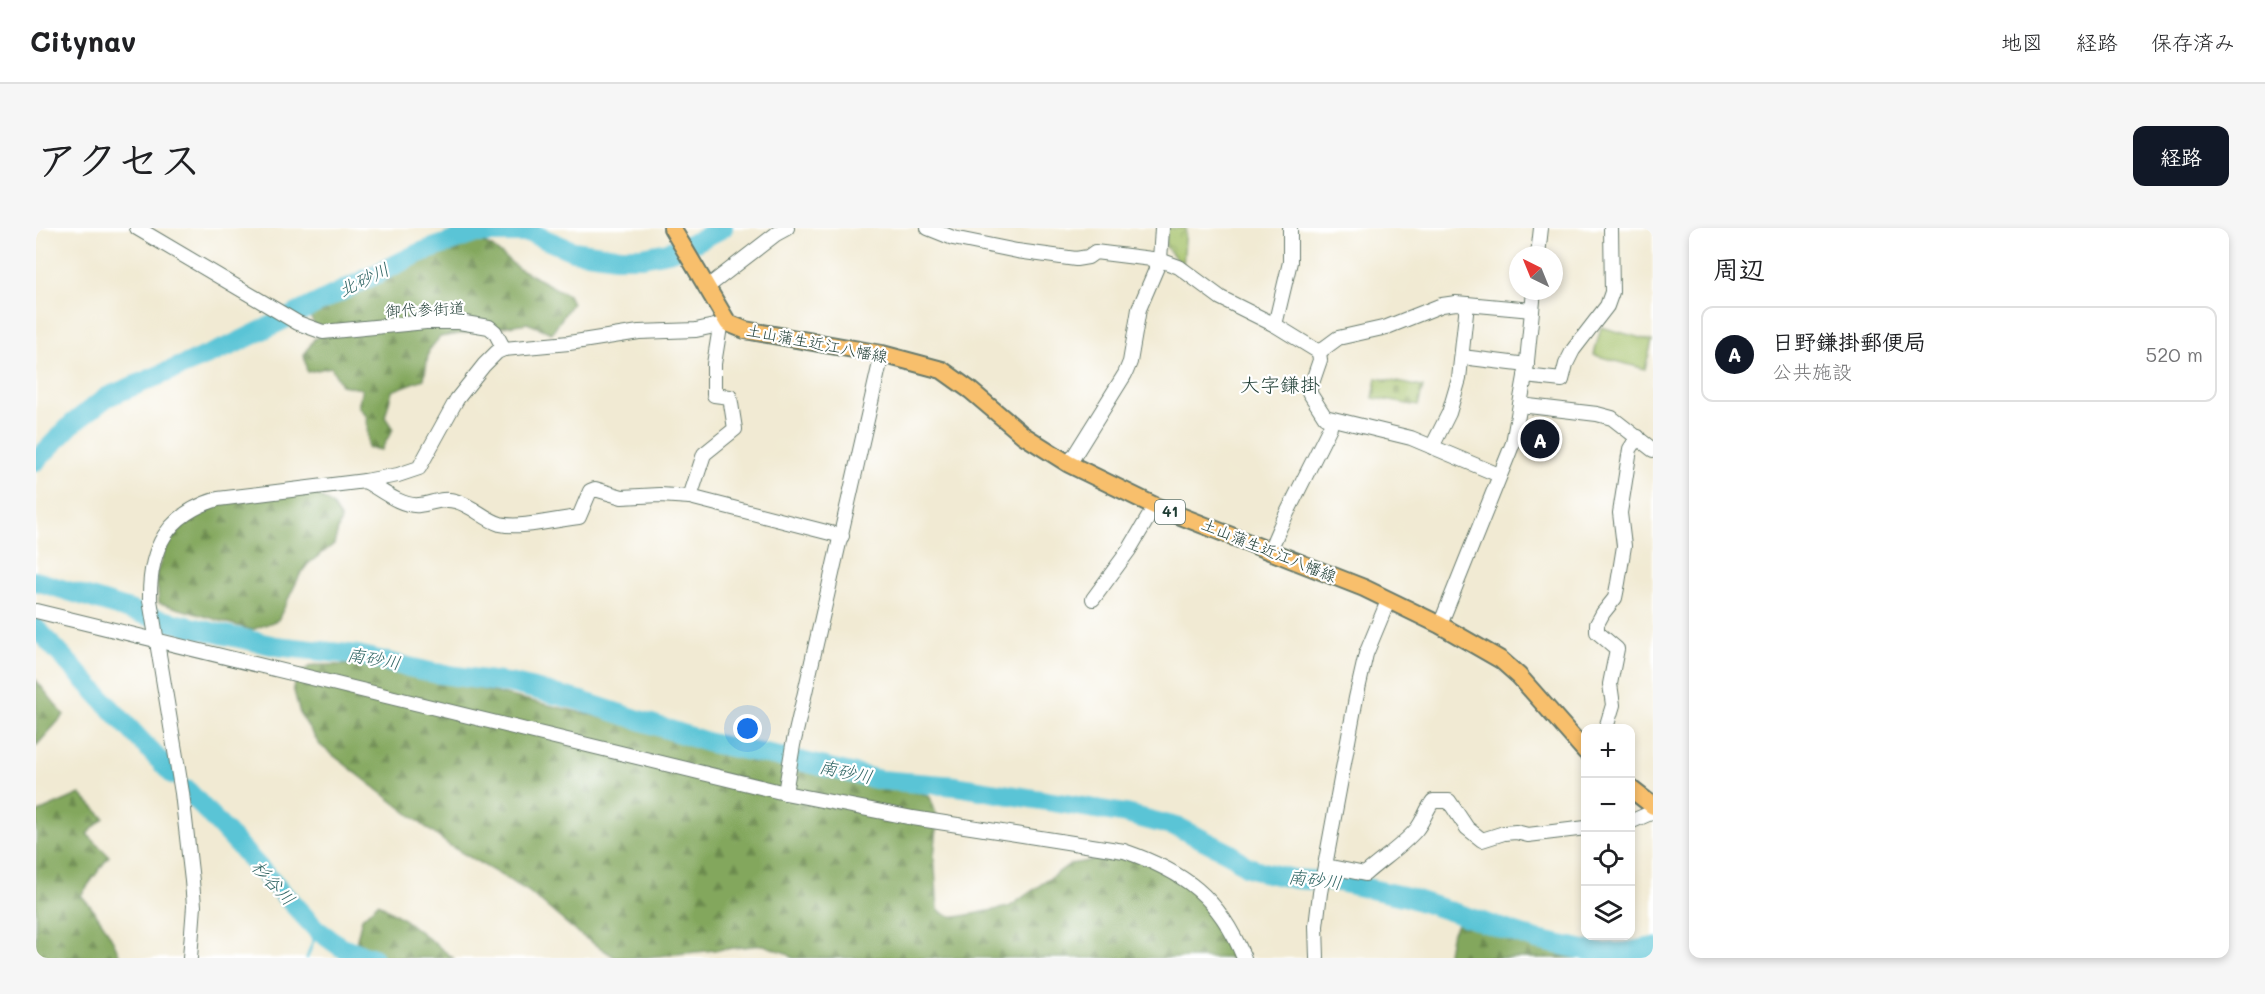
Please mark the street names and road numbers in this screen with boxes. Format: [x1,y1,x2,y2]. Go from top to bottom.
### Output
street label: 御代参街道 [385,297,465,320]
street label: 土山蒲生近江八幡線 [744,318,890,367]
road number: 41 [1155,500,1185,524]
street label: 土山蒲生近江八幡線 [1198,513,1340,586]

